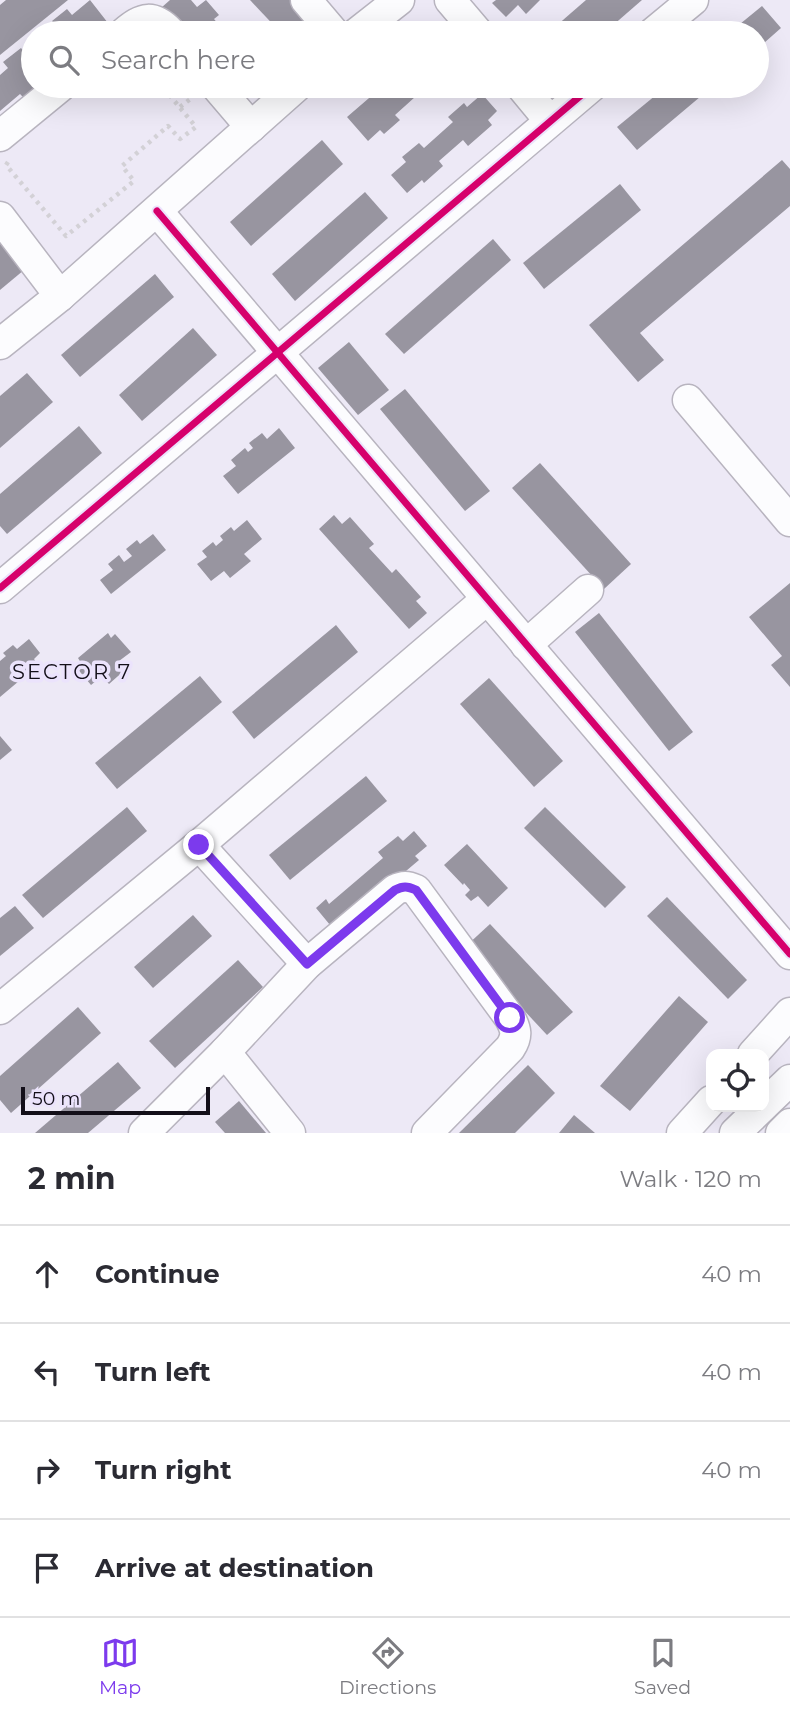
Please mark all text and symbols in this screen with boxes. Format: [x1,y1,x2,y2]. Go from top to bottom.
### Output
search box [21,21,769,98]
icon: search [45,41,83,79]
text: Search here [101,44,256,76]
district label: SECTOR 7 [12,659,132,684]
route end [183,829,214,860]
route start [494,1002,525,1033]
map controls [706,1049,769,1112]
button: locate [706,1049,769,1112]
scale bar [21,1084,210,1116]
text: 50 m [32,1087,80,1110]
text: 2 min [28,1160,115,1197]
text: Walk · 120 m [619,1165,762,1193]
icon: ahead [28,1255,66,1293]
text: Continue [95,1258,220,1290]
text: 40 m [701,1260,762,1288]
icon: left [28,1353,66,1391]
text: Turn left [95,1356,211,1388]
text: 40 m [701,1358,762,1386]
icon: right [28,1451,66,1489]
text: Turn right [95,1454,231,1486]
text: 40 m [701,1456,762,1484]
icon: arrive [28,1549,66,1587]
text: Arrive at destination [95,1552,374,1584]
tab: Map [99,1634,141,1699]
tab: Directions [339,1634,436,1699]
tab: Saved [634,1634,691,1699]

